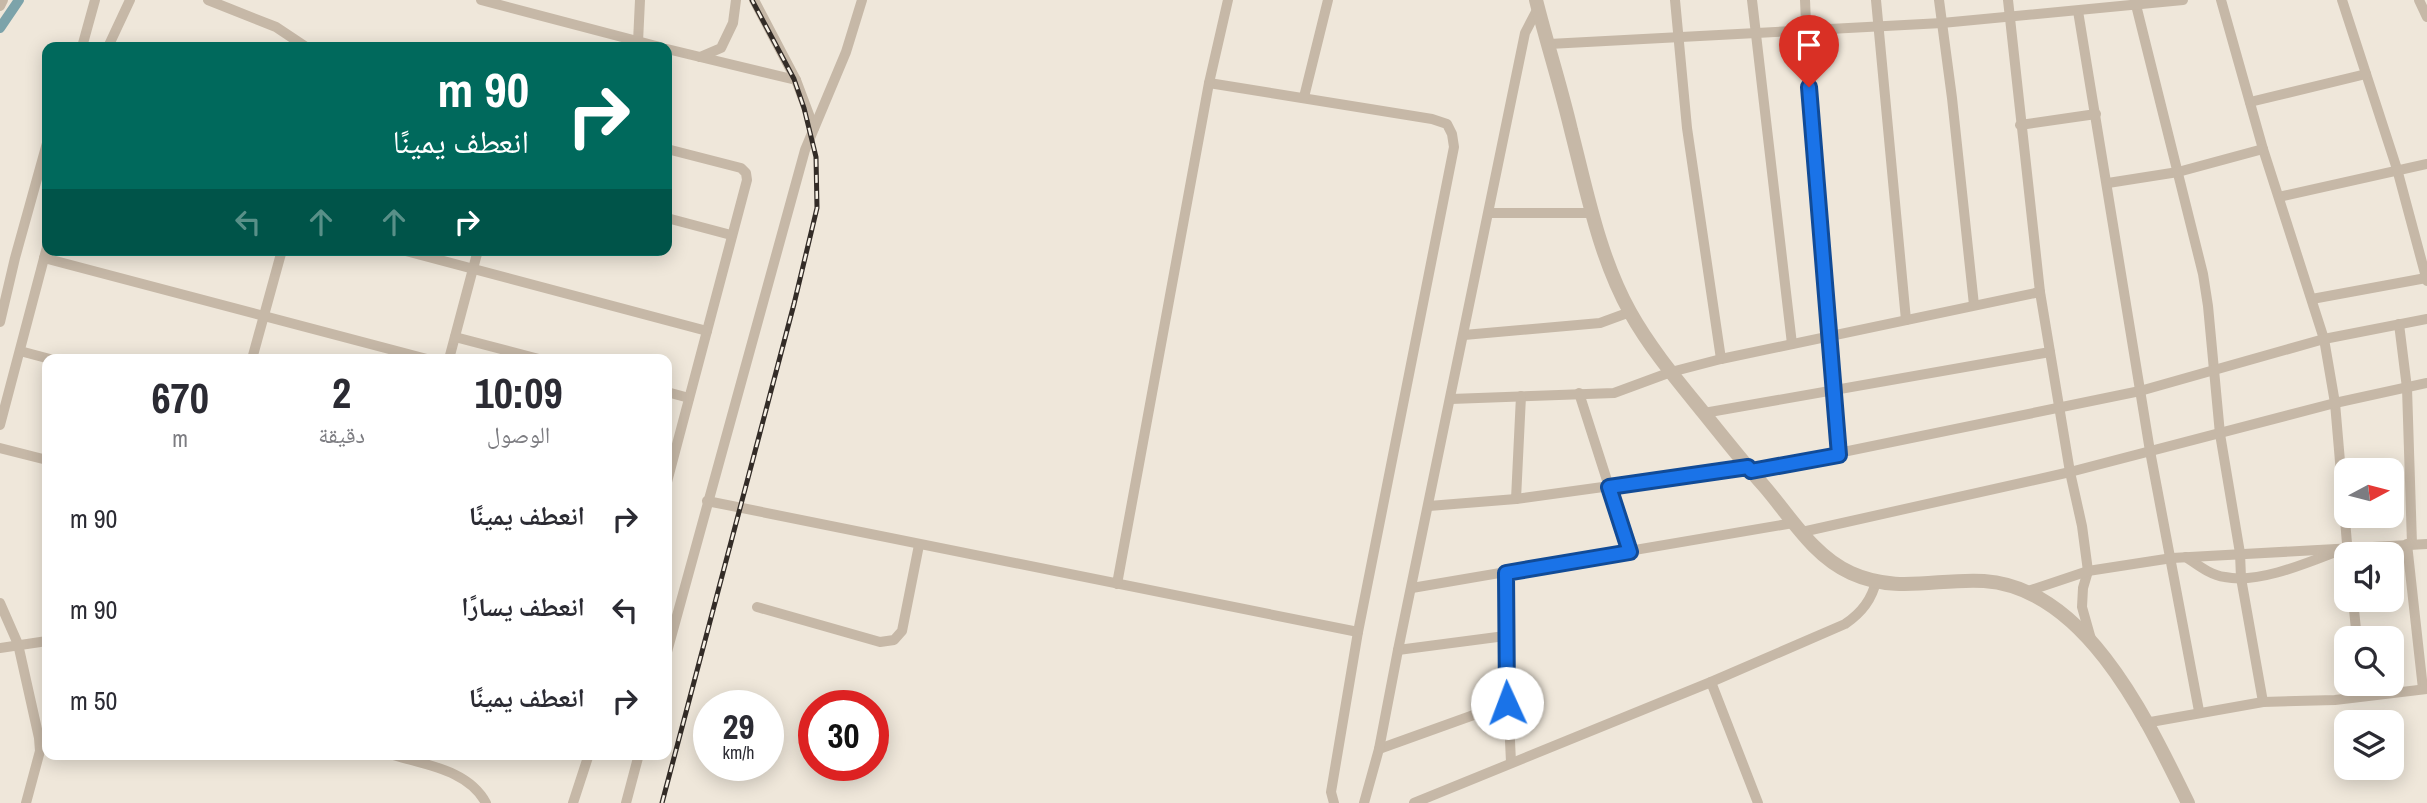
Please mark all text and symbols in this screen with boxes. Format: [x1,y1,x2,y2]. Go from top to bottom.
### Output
pin [1779,15,1839,87]
icon: arrive [1790,26,1828,64]
text: 90 m [437,56,529,122]
icon: right [553,70,644,161]
text: انعطف يمينًا [393,120,529,163]
icon: left [229,203,267,241]
icon: ahead [302,203,340,241]
icon: ahead [375,203,413,241]
icon: right [448,203,486,241]
text: 2 [332,365,351,421]
text: 10:09 [475,365,563,421]
text: 670 [151,370,209,426]
text: دقيقة [318,419,365,450]
text: الوصول [487,419,550,450]
text: m [172,423,188,454]
north arrow [2334,458,2404,528]
map controls [2334,458,2404,780]
text: انعطف يمينًا [469,498,585,533]
icon: right [606,500,644,538]
text: 90 m [70,501,117,536]
button: sound [2334,542,2404,612]
text: انعطف يسارًا [461,589,585,624]
icon: left [606,591,644,629]
text: 90 m [70,592,117,627]
button: search [2334,626,2404,696]
position arrow [1470,666,1544,740]
text: انعطف يمينًا [469,680,585,715]
icon: right [606,682,644,720]
text: 50 m [70,683,117,718]
speed limit sign: 30 [798,690,889,781]
text: 29 [723,703,754,750]
button: layers [2334,710,2404,780]
text: km/h [723,740,755,765]

